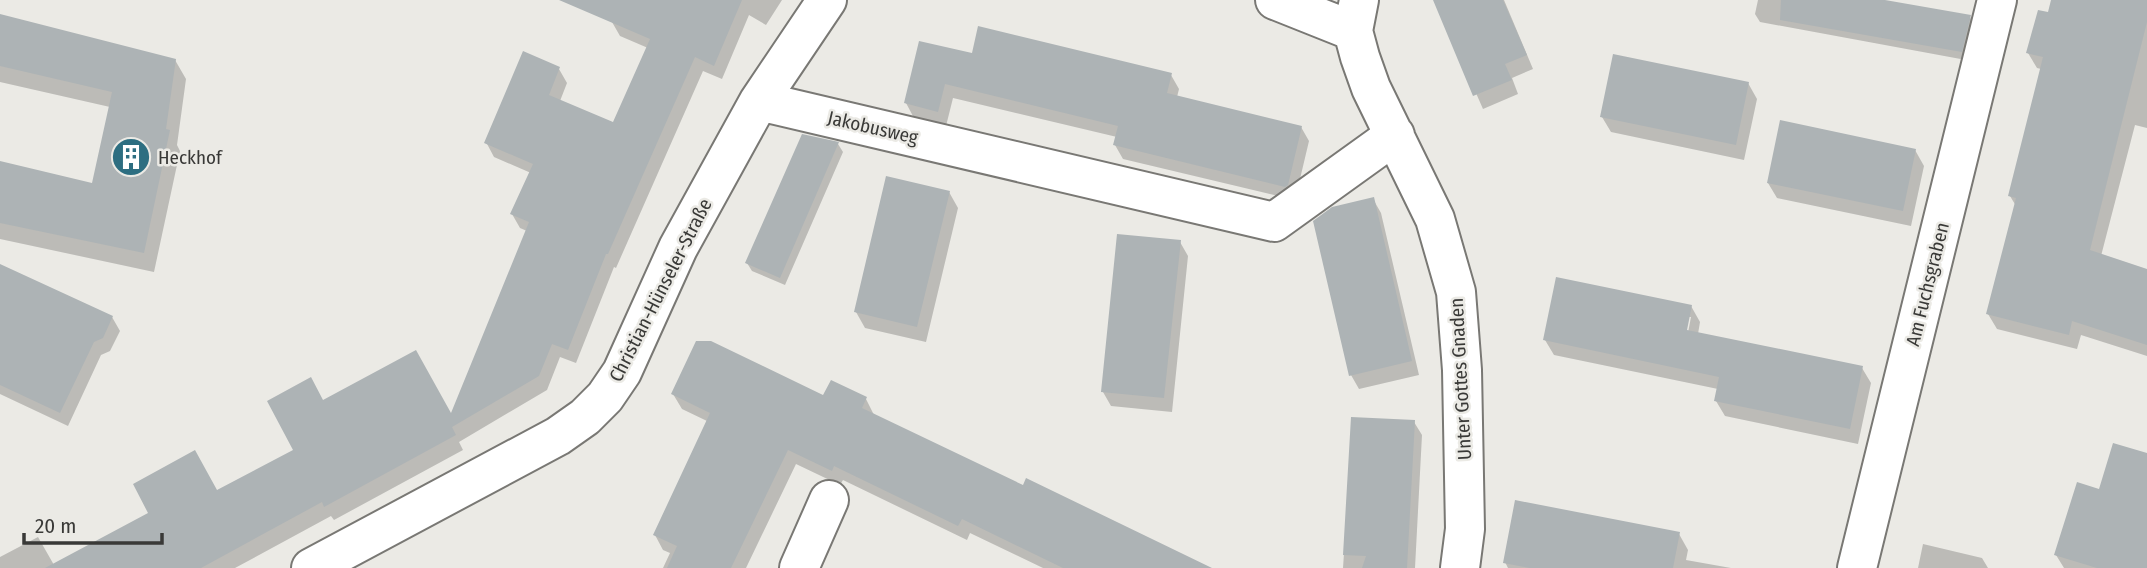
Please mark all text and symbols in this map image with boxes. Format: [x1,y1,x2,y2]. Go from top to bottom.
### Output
street label: Jakobusweg [825,106,920,149]
building icon: Heckhof [110,136,152,178]
place label: Heckhof [158,146,223,169]
street label: Christian-Hünseler-Straße [604,195,717,386]
street label: Am Fuchsgraben [1901,220,1954,348]
street label: Unter Gottes Gnaden [1445,297,1476,461]
scale bar [24,502,163,546]
text: 20 m [35,513,76,539]

